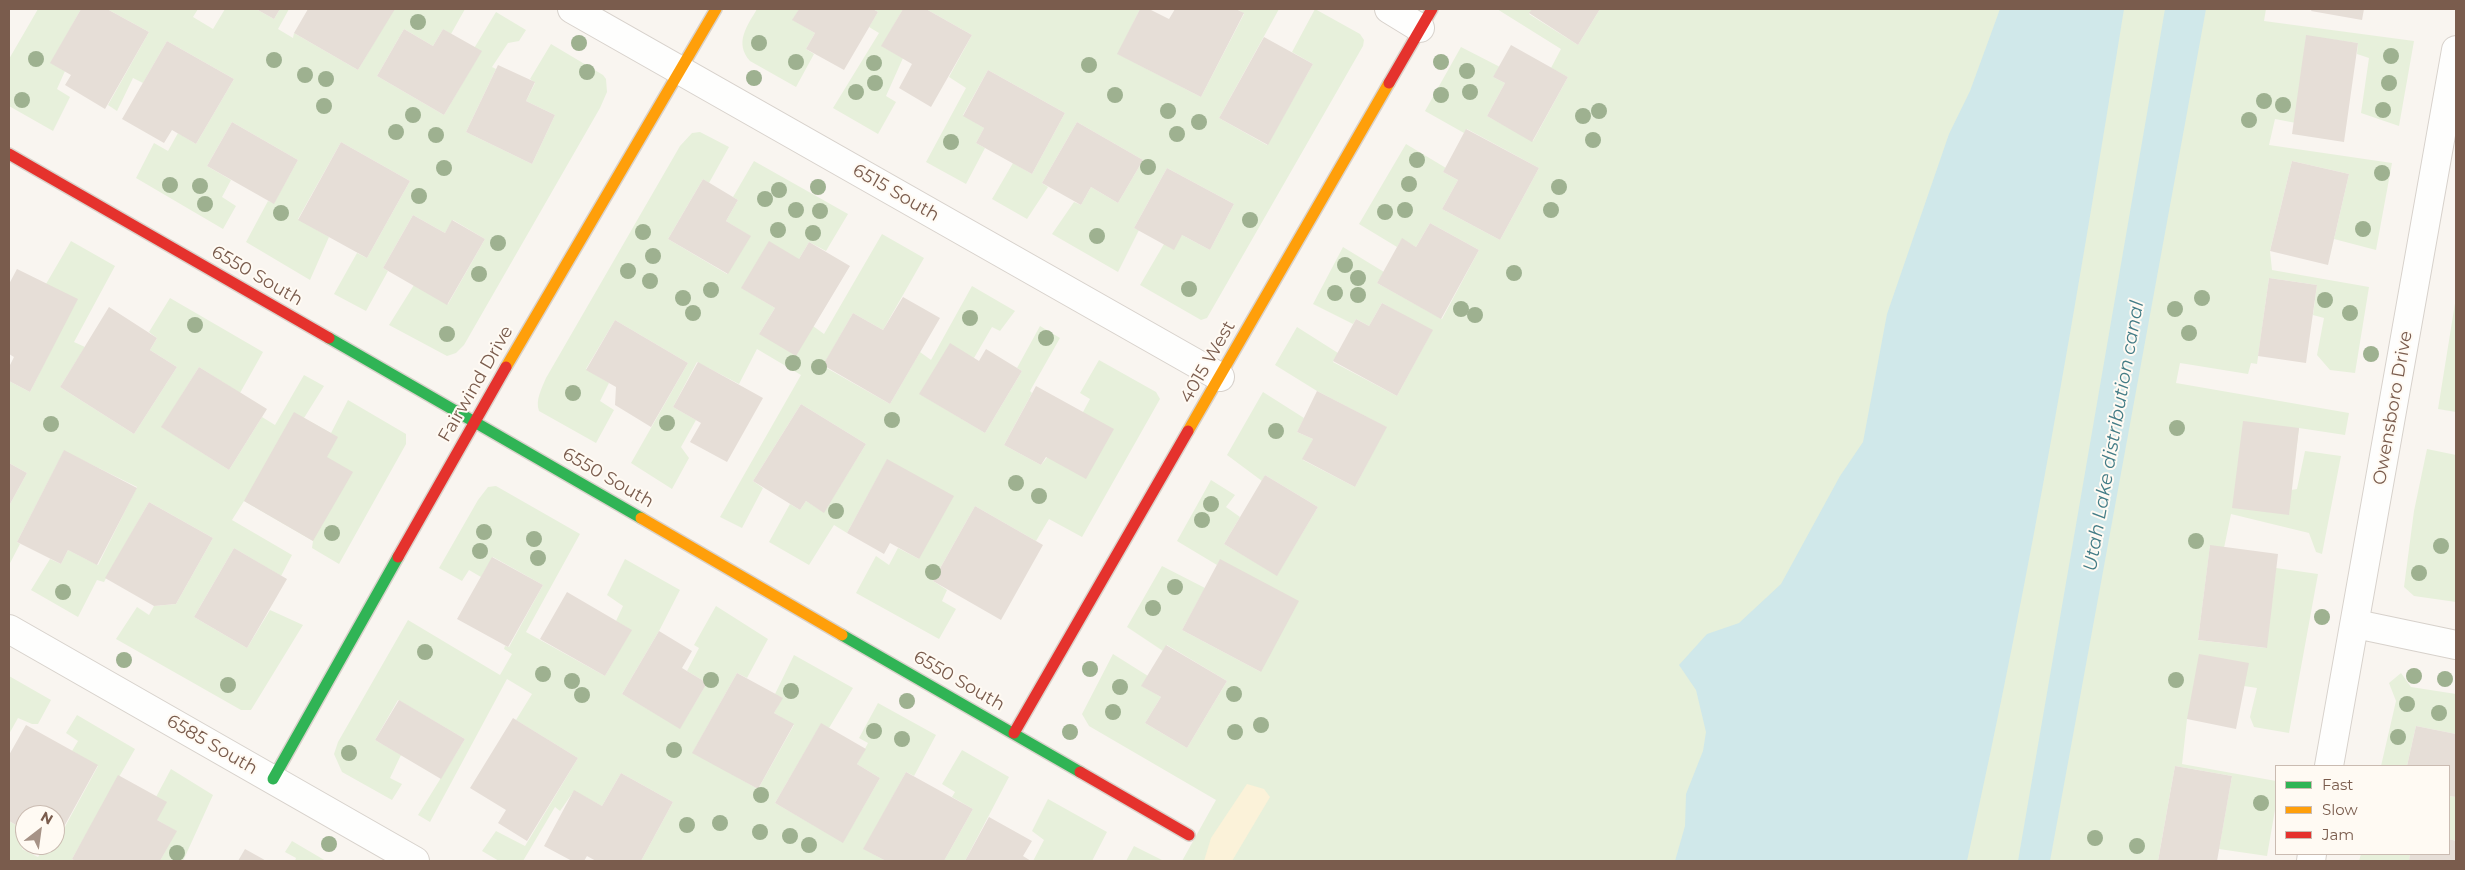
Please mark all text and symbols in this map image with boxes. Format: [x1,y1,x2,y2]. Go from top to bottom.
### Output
street label: 6515 South [849,160,943,226]
street label: 6550 South [208,241,306,311]
water label: Utah Lake distribution canal [2079,299,2149,573]
street label: 4015 West [1176,317,1240,407]
street label: Fairwind Drive [434,322,518,446]
street label: Owensboro Drive [2369,329,2417,487]
street label: 6550 South [559,443,657,513]
street label: 6550 South [910,646,1008,716]
street label: 6585 South [163,710,261,780]
legend [2275,765,2450,855]
text: Fast [2322,775,2353,794]
text: Slow [2322,800,2358,819]
north arrow [15,805,65,855]
text: N [38,807,56,828]
text: Jam [2322,825,2354,844]

